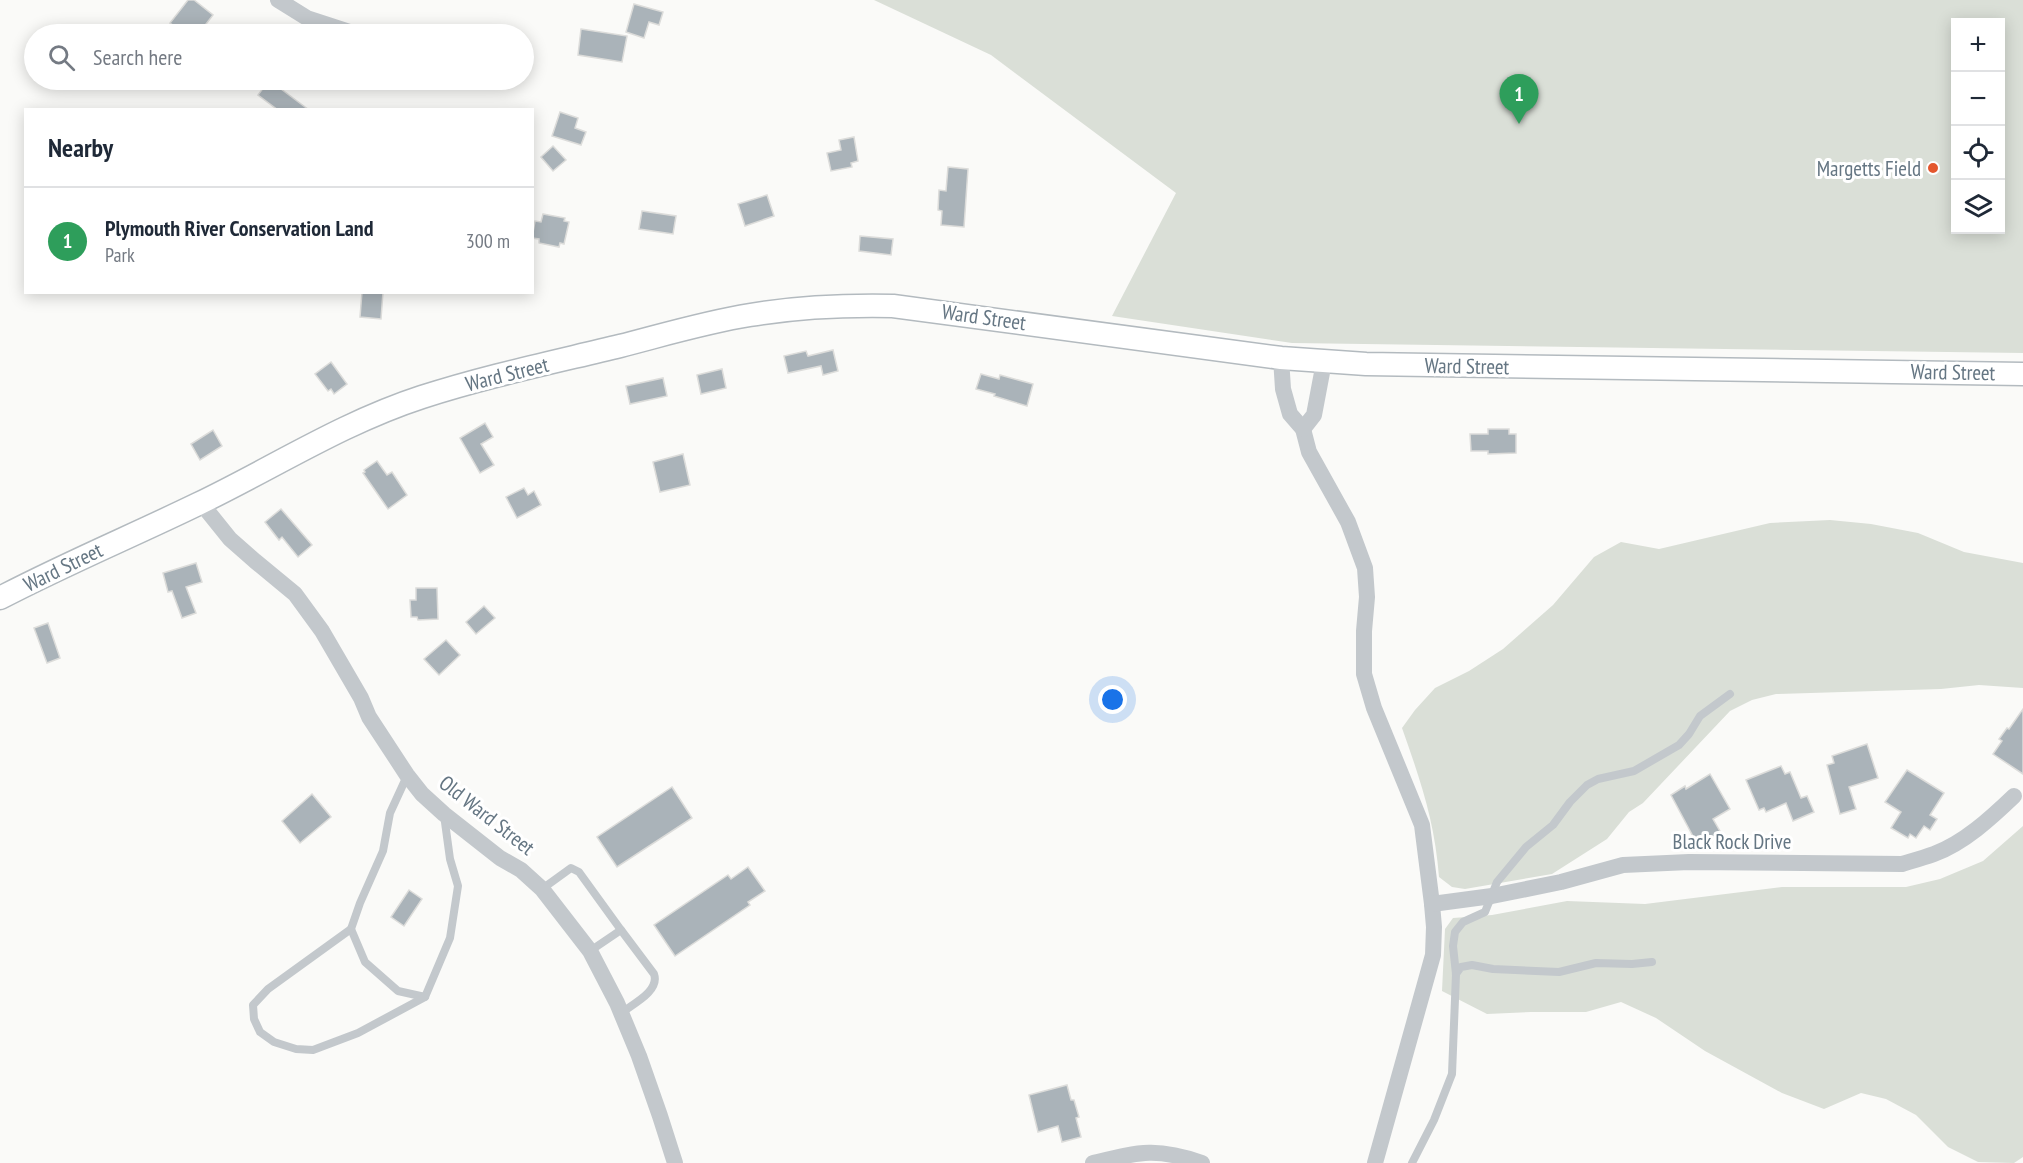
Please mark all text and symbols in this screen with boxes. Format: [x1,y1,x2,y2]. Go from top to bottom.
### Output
map controls [1951,18,2005,234]
button: + [1951,18,2005,72]
search box [24,24,534,90]
icon: search [45,41,78,74]
text: Search here [93,43,182,71]
button: − [1951,72,2005,126]
pin: 1 [1500,74,1538,124]
button: locate [1951,126,2005,180]
text: Nearby [48,131,113,164]
place label: Margetts Field [1817,155,1921,182]
marker: Margetts Field [1926,161,1940,175]
button: layers [1951,180,2005,234]
text: Plymouth River Conservation Land [105,214,374,242]
text: 1 [63,228,72,254]
text: 300 m [466,228,510,254]
text: Park [105,242,135,268]
street label: Ward Street [940,298,1028,336]
street label: Ward Street [463,351,552,397]
street label: Ward Street [1424,352,1510,380]
street label: Ward Street [1910,358,1996,386]
street label: Ward Street [19,536,107,598]
your location [1098,685,1127,714]
street label: Old Ward Street [434,769,540,861]
street label: Black Rock Drive [1673,828,1791,855]

